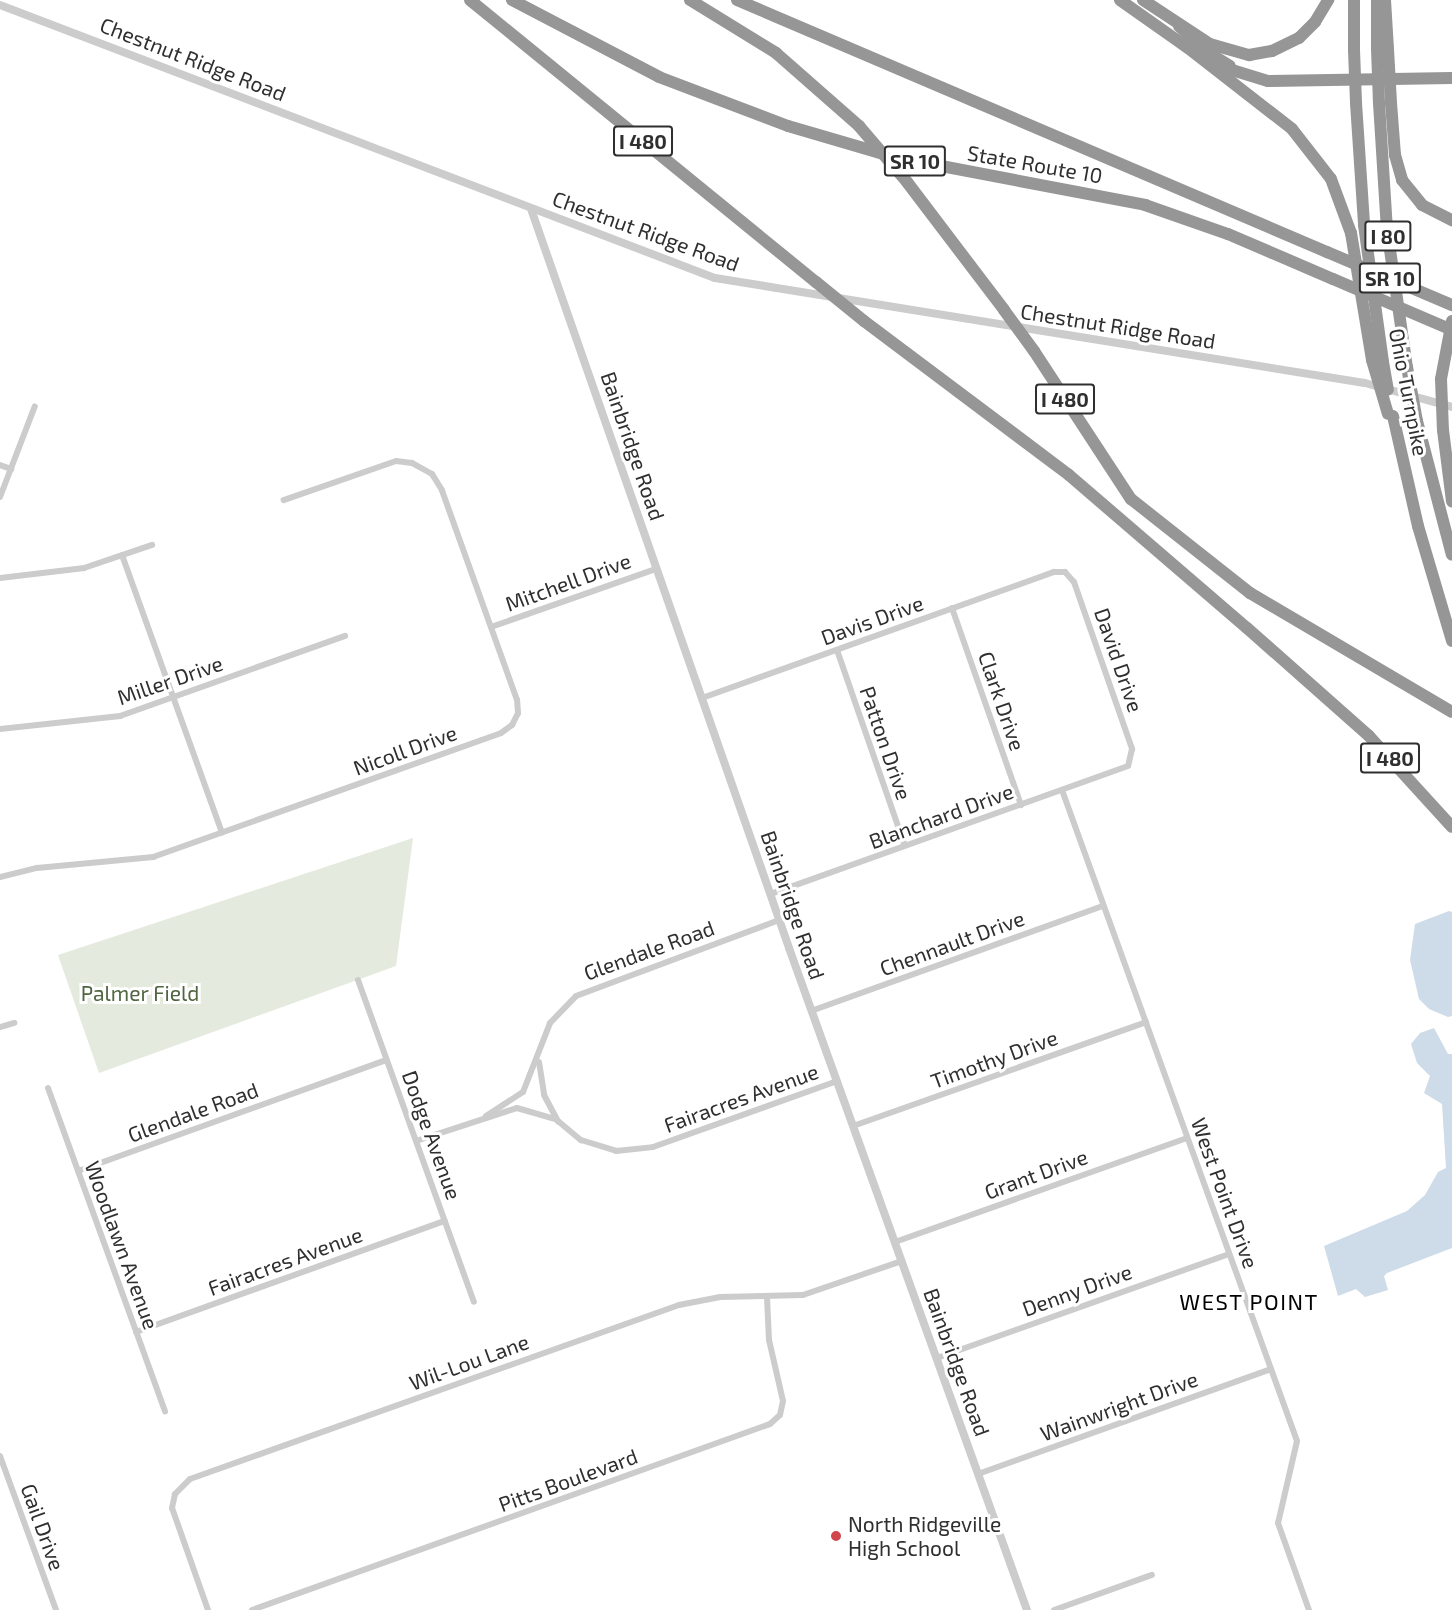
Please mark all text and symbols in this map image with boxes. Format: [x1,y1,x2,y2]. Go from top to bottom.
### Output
street label: Chestnut Ridge Road [96,12,290,106]
road number: I 480 [613,124,673,158]
street label: State Route 10 [965,140,1105,188]
road number: SR 10 [884,144,946,178]
street label: Chestnut Ridge Road [549,185,743,277]
road number: I 80 [1364,219,1412,253]
road number: SR 10 [1358,261,1422,295]
street label: Chestnut Ridge Road [1019,298,1217,354]
street label: Ohio Turnpike [1384,326,1434,458]
street label: Bainbridge Road [596,368,670,524]
road number: I 480 [1035,382,1095,416]
street label: Mitchell Drive [501,548,635,616]
street label: Davis Drive [817,590,927,650]
street label: David Drive [1089,605,1149,715]
street label: Clark Drive [973,648,1031,754]
street label: Miller Drive [114,650,226,710]
street label: Patton Drive [855,683,917,803]
street label: Nicoll Drive [349,720,461,780]
road number: I 480 [1360,741,1420,775]
street label: Blanchard Drive [865,778,1017,854]
street label: Bainbridge Road [756,827,830,983]
street label: Chennault Drive [876,905,1028,981]
street label: Glendale Road [580,915,718,985]
park label: Palmer Field [81,980,199,1006]
street label: Timothy Drive [927,1024,1061,1094]
street label: Fairacres Avenue [660,1058,822,1138]
street label: Dodge Avenue [397,1067,467,1203]
street label: Glendale Road [124,1077,262,1147]
street label: West Point Drive [1186,1114,1264,1272]
street label: Grant Drive [981,1144,1091,1204]
street label: Woodlawn Avenue [80,1157,164,1333]
street label: Fairacres Avenue [204,1221,366,1301]
street label: Denny Drive [1019,1258,1135,1322]
street label: Bainbridge Road [919,1285,995,1439]
district label: WEST POINT [1179,1289,1319,1315]
street label: Wil-Lou Lane [406,1329,532,1395]
street label: Wainwright Drive [1037,1366,1201,1446]
street label: Pitts Boulevard [495,1443,641,1517]
street label: Gail Drive [16,1480,70,1574]
place label: North Ridgeville High School [848,1511,1001,1561]
marker: North Ridgeville High School [829,1529,843,1543]

